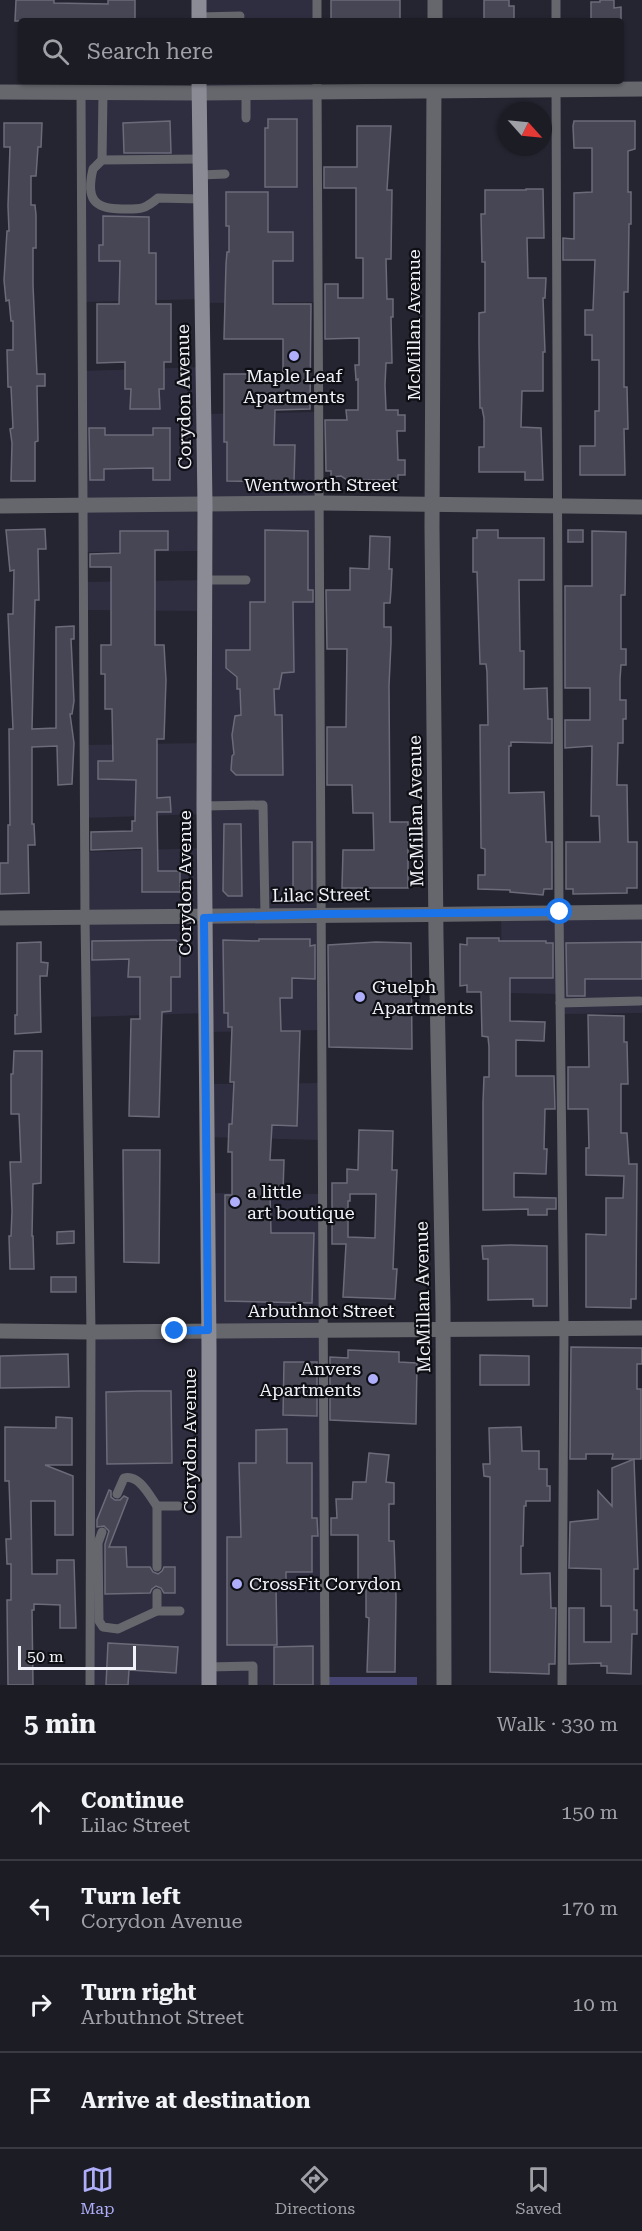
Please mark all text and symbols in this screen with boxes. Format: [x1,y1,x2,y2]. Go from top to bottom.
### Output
search box [18,18,624,84]
icon: search [39,35,72,68]
text: Search here [87,39,213,64]
north arrow [498,102,552,156]
street label: McMillan Avenue [403,249,424,401]
street label: Corydon Avenue [172,324,195,470]
marker: Maple Leaf Apartments [287,349,301,363]
place label: Maple Leaf Apartments [243,365,345,407]
street label: Wentworth Street [244,474,398,495]
street label: McMillan Avenue [404,735,427,887]
street label: Corydon Avenue [174,810,195,956]
street label: Lilac Street [272,883,371,906]
route start [546,898,572,924]
place label: Guelph Apartments [372,976,473,1018]
marker: Guelph Apartments [353,990,367,1004]
place label: a little art boutique [247,1181,355,1223]
marker: a little art boutique [228,1195,242,1209]
street label: McMillan Avenue [411,1221,434,1373]
street label: Arbuthnot Street [248,1300,395,1321]
route end [161,1317,187,1343]
place label: Anvers Apartments [260,1358,361,1400]
street label: Corydon Avenue [179,1368,200,1514]
marker: Anvers Apartments [366,1372,380,1386]
place label: CrossFit Corydon [249,1573,402,1594]
marker: CrossFit Corydon [230,1577,244,1591]
scale bar [18,1643,136,1670]
text: 50 m [27,1647,64,1666]
text: 5 min [24,1709,96,1739]
text: Walk · 330 m [497,1712,618,1736]
text: Continue [81,1788,184,1813]
icon: ahead [24,1796,57,1829]
text: 150 m [561,1800,618,1824]
text: Lilac Street [81,1813,190,1837]
text: Turn left [81,1884,181,1909]
icon: left [24,1892,57,1925]
text: 170 m [561,1896,618,1920]
text: Corydon Avenue [81,1909,243,1933]
text: Turn right [81,1980,196,2005]
icon: right [24,1988,57,2021]
text: 10 m [572,1992,618,2016]
text: Arbuthnot Street [81,2005,244,2029]
icon: arrive [24,2084,57,2117]
text: Arrive at destination [81,2088,310,2113]
tab: Map [80,2163,114,2218]
tab: Directions [275,2163,355,2218]
tab: Saved [515,2163,562,2218]

